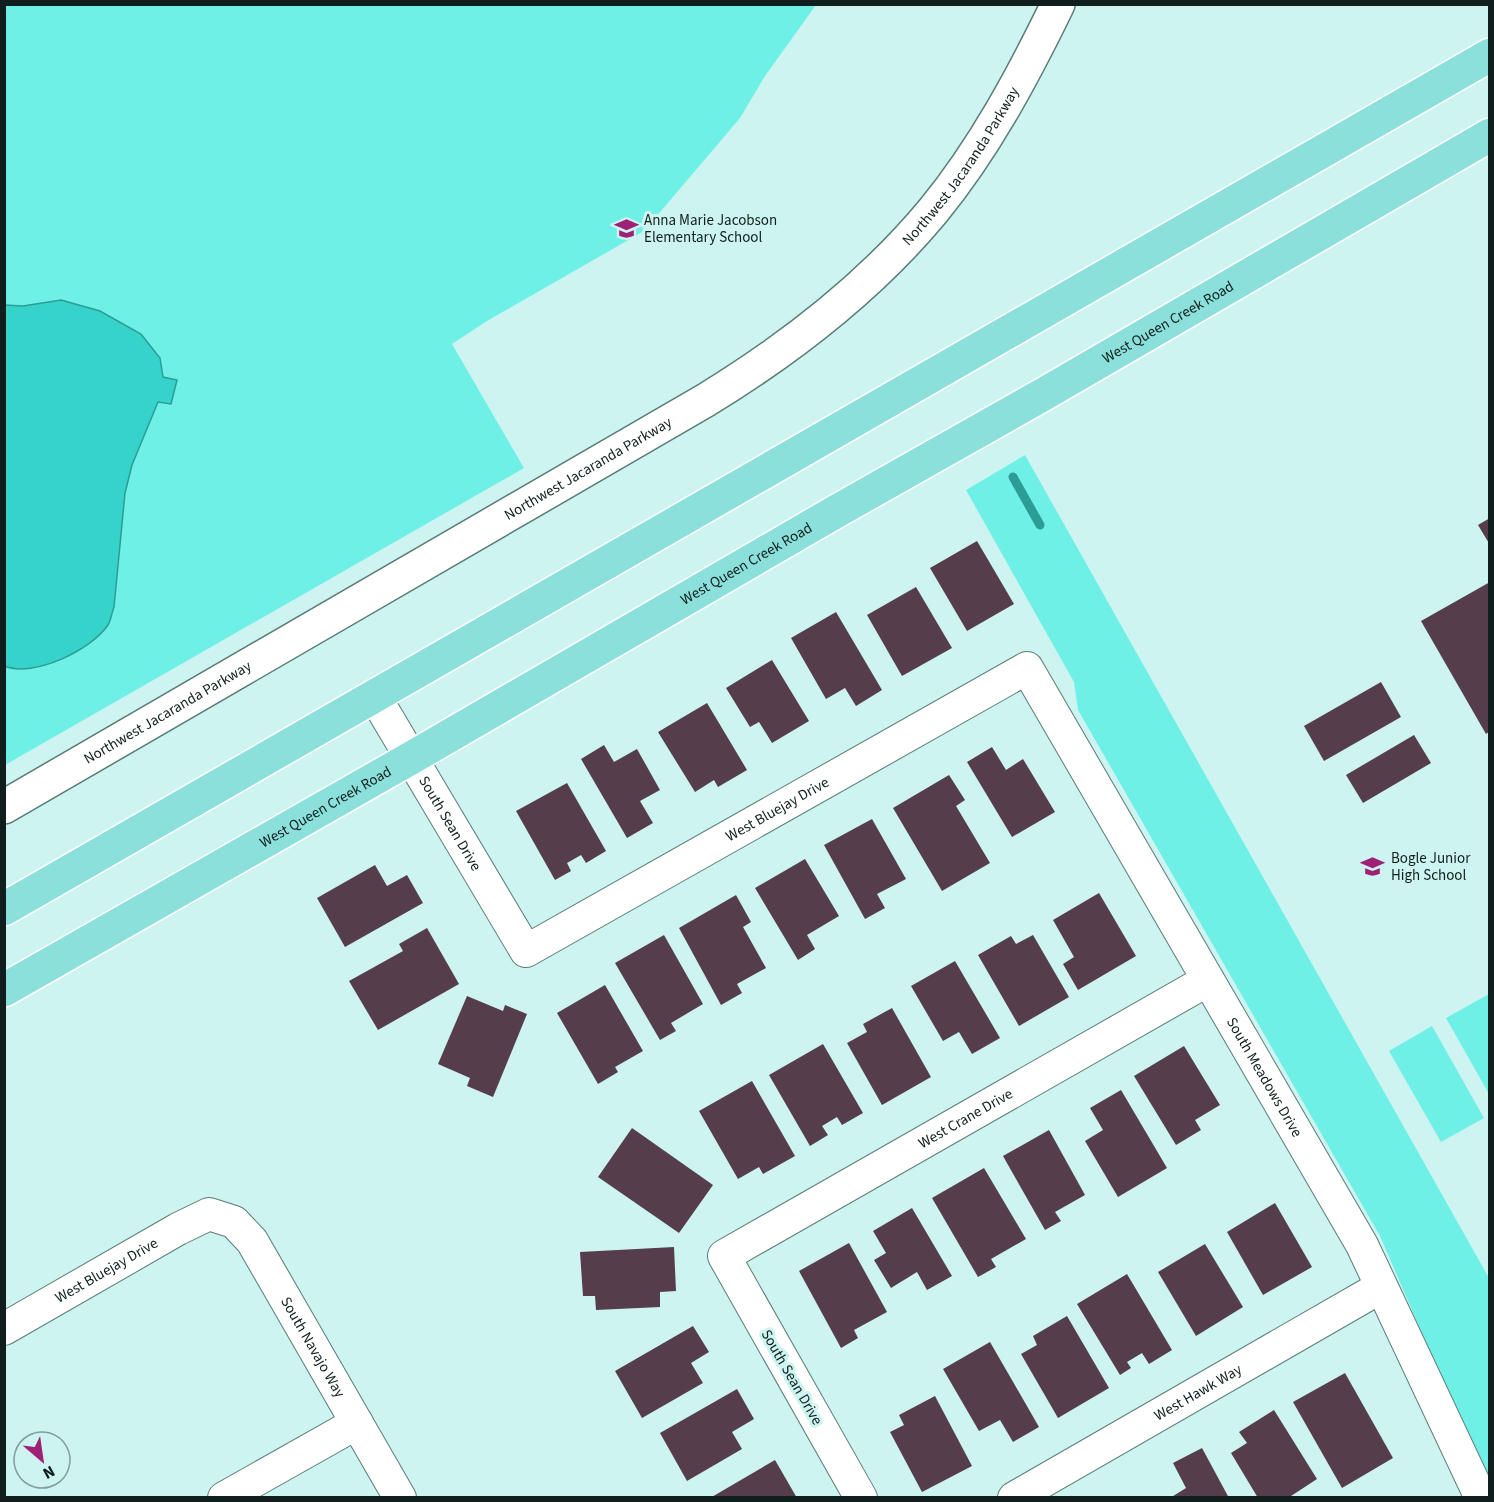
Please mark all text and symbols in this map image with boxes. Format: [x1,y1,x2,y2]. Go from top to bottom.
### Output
street label: Northwest Jacaranda Parkway [898,83,1024,250]
place label: Anna Marie Jacobson Elementary School [644,210,777,248]
school or university icon: Anna Marie Jacobson Elementary School [613,216,639,242]
street label: West Queen Creek Road [1099,276,1238,369]
street label: Northwest Jacaranda Parkway [501,412,676,526]
street label: West Queen Creek Road [677,518,816,610]
street label: Northwest Jacaranda Parkway [80,656,255,769]
street label: West Queen Creek Road [256,761,396,853]
street label: South Sean Drive [413,772,486,875]
street label: West Bluejay Drive [722,772,833,847]
place label: Bogle Junior High School [1391,848,1471,886]
school or university icon: Bogle Junior High School [1360,854,1386,880]
street label: South Meadows Drive [1221,1014,1307,1141]
street label: West Crane Drive [915,1083,1017,1154]
street label: West Bluejay Drive [51,1233,162,1309]
street label: South Navajo Way [275,1293,350,1402]
street label: South Sean Drive [756,1326,827,1429]
street label: West Hawk Way [1150,1359,1246,1426]
north arrow [12,1430,72,1490]
text: N [39,1460,59,1484]

